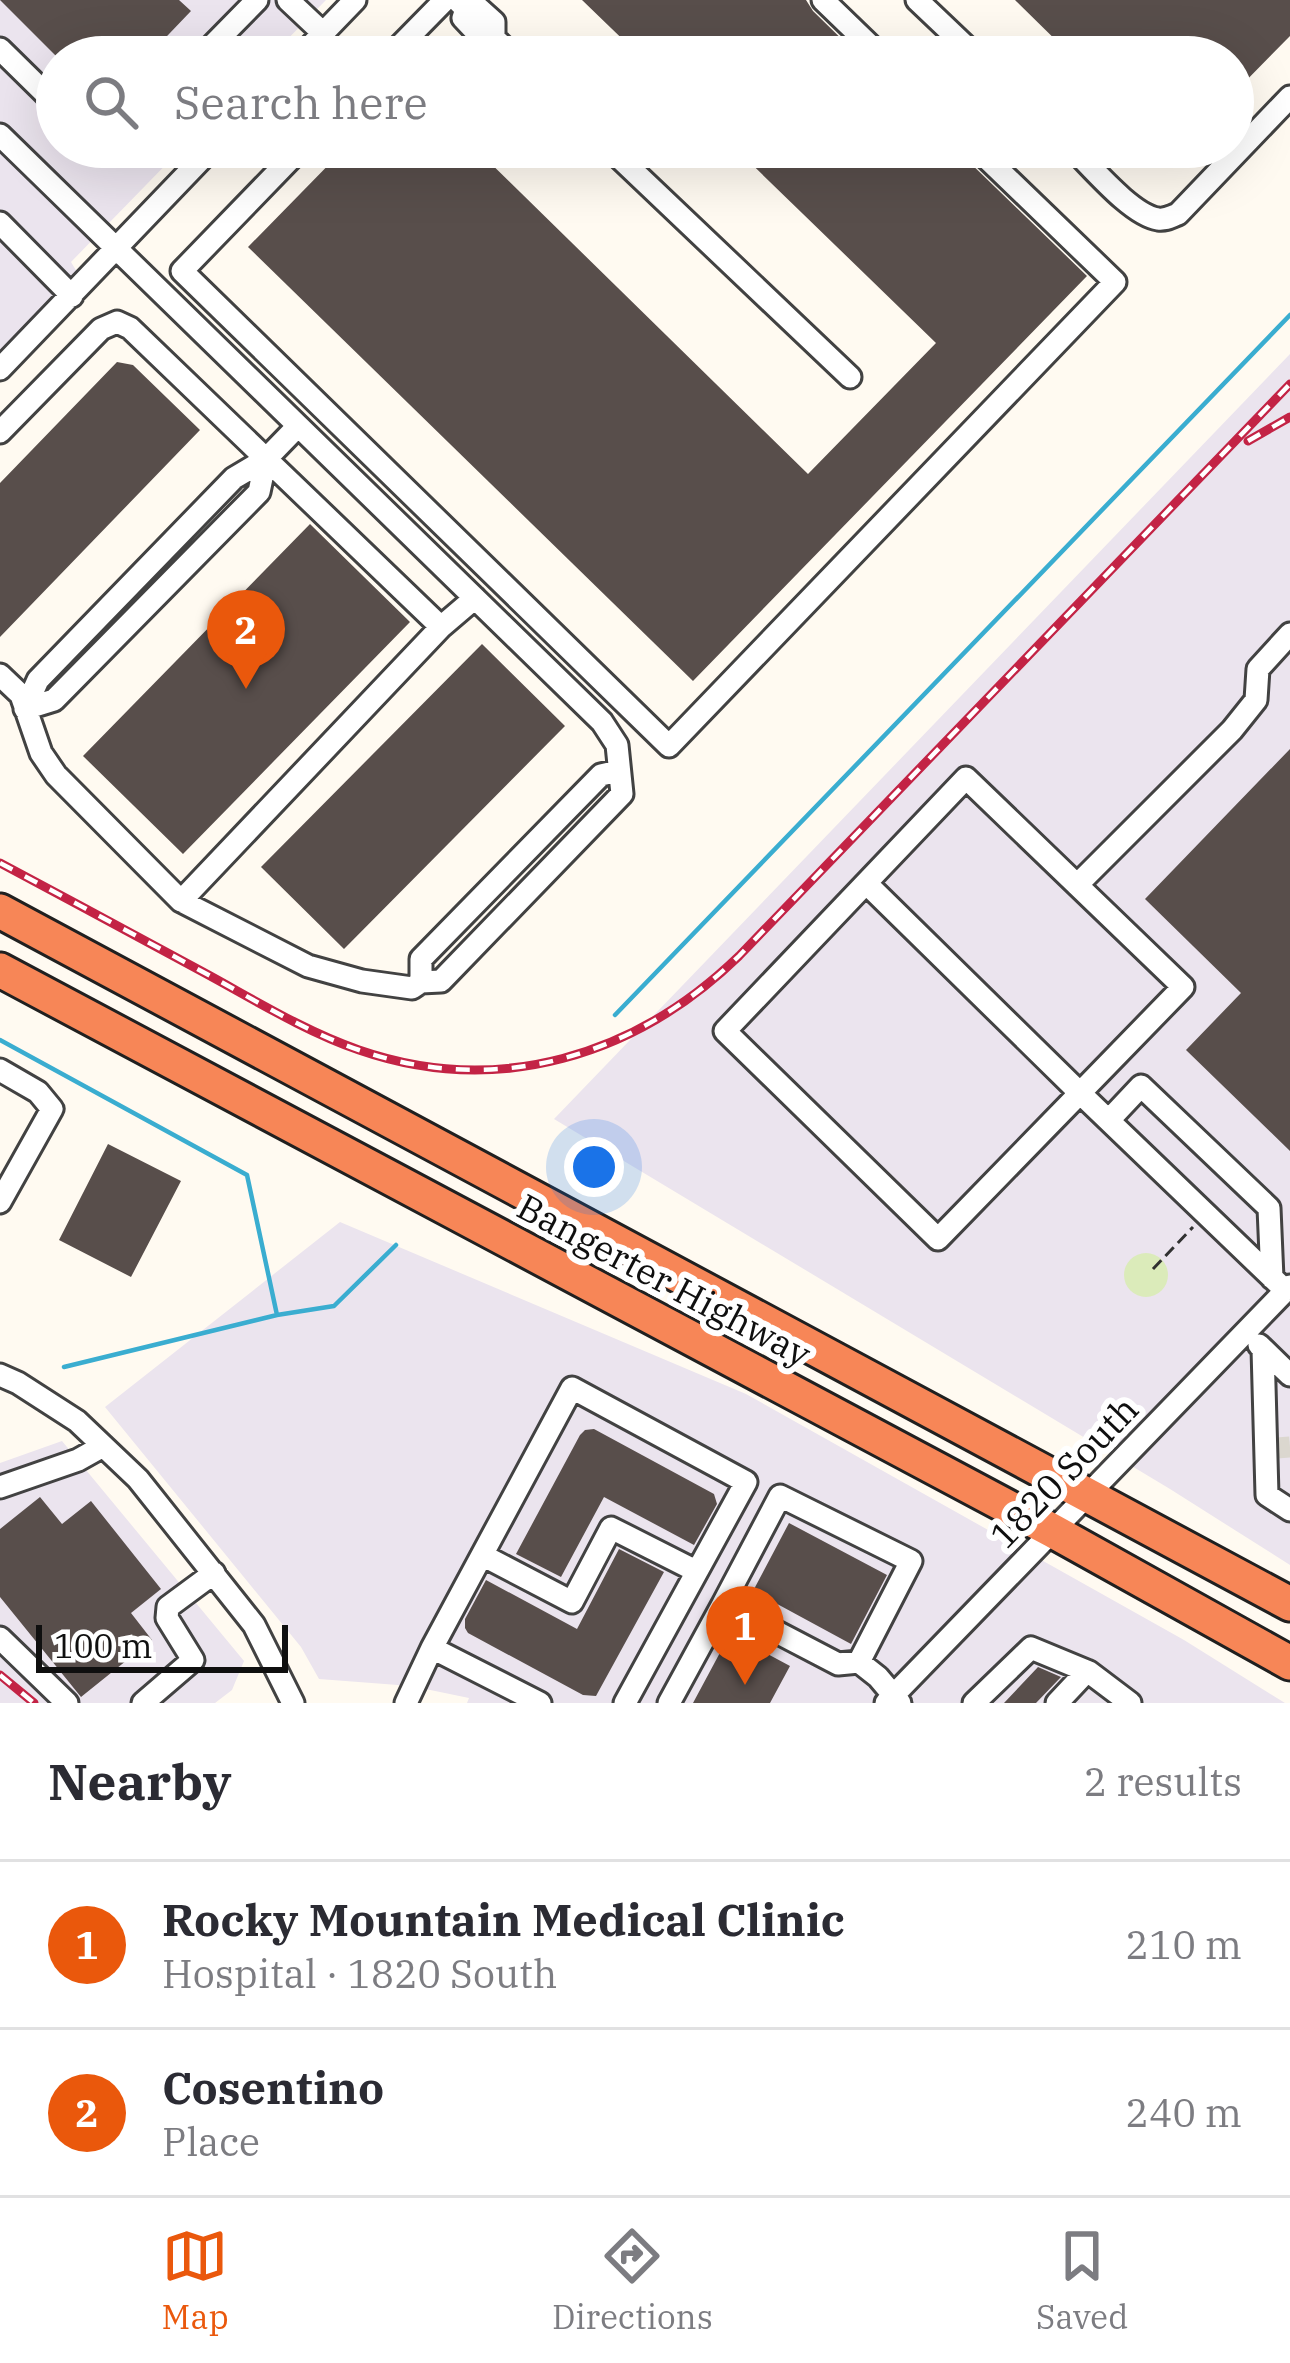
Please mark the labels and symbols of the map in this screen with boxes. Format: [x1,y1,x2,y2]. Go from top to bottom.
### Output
pin: 2 [207,590,285,689]
your location [564,1137,624,1197]
street label: Bangerter Highway [509,1182,820,1377]
street label: 1820 South [979,1386,1148,1558]
pin: 1 [706,1586,784,1685]
scale bar [36,1619,288,1672]

